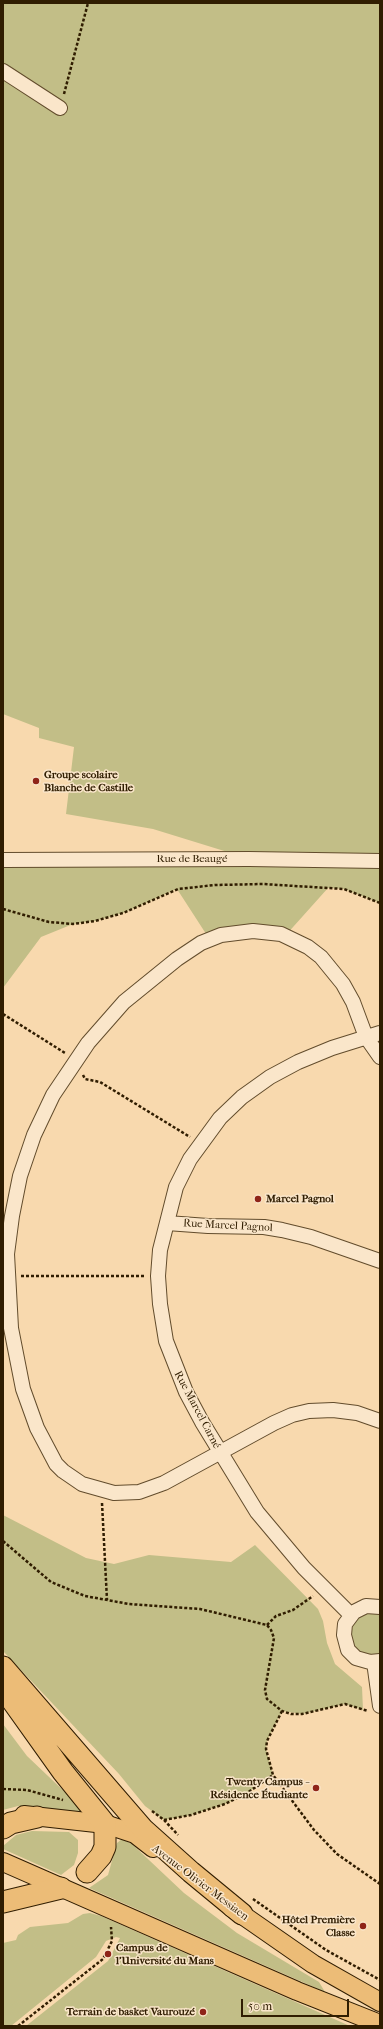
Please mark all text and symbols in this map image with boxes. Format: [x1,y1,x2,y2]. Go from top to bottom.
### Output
place label: Groupe scolaire Blanche de Castille [44,768,133,794]
marker: Groupe scolaire Blanche de Castille [31,776,41,786]
street label: Rue de Beaugé [157,852,227,866]
place label: Marcel Pagnol [266,1192,334,1206]
marker: Marcel Pagnol [253,1194,263,1204]
street label: Rue Marcel Pagnol [183,1217,273,1235]
street label: Rue Marcel Carné [171,1369,223,1451]
place label: Twenty Campus - Résidence Étudiante [210,1775,308,1801]
marker: Twenty Campus - Résidence Étudiante [311,1783,321,1793]
street label: Avenue Olivier Messiaen [149,1842,251,1924]
place label: Hôtel Première Classe [282,1913,355,1939]
marker: Hôtel Première Classe [358,1921,368,1931]
place label: Campus de l'Université du Mans [116,1941,214,1967]
marker: Campus de l'Université du Mans [103,1949,113,1959]
scale bar [243,1991,351,2017]
text: 50 m [248,1999,272,2013]
place label: Terrain de basket Vaurouzé [66,2005,195,2019]
marker: Terrain de basket Vaurouzé [198,2007,208,2017]

